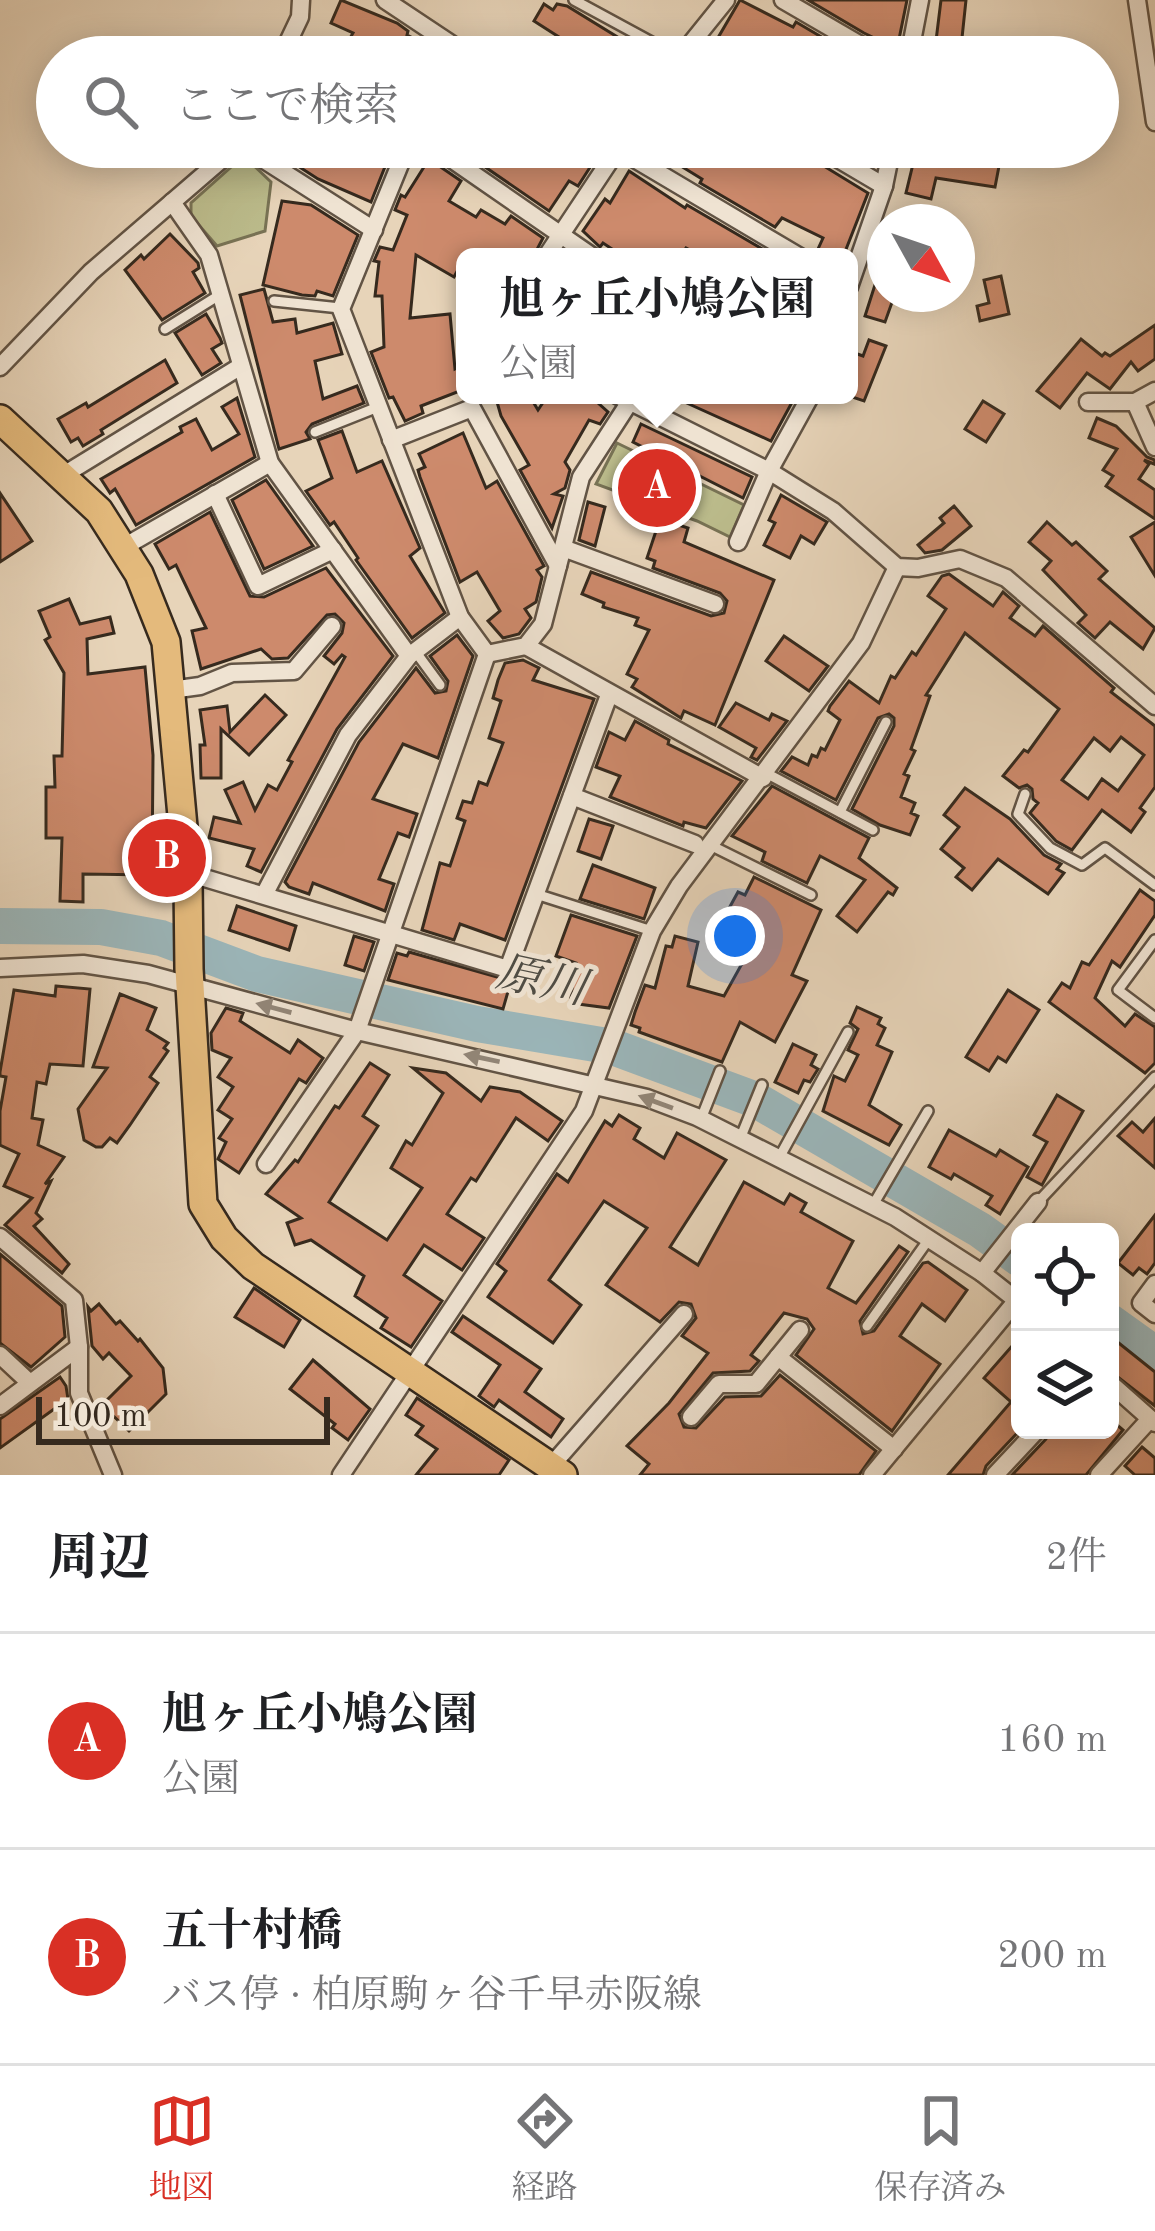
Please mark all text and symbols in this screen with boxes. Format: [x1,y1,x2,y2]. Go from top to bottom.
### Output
search box [36,36,1119,168]
icon: search [78,69,144,135]
text: ここで検索 [174,86,399,131]
north arrow [867,204,975,312]
popup [456,248,858,404]
text: 旭ヶ丘小鳩公園 [499,280,815,325]
text: 公園 [499,346,578,385]
pin: A [618,443,696,533]
pin: B [128,813,206,903]
your location [705,906,765,966]
water label: 原川 [492,948,595,1015]
one-way arrow [255,997,292,1016]
one-way arrow [462,1048,500,1067]
one-way arrow [638,1092,674,1110]
map controls [1011,1223,1119,1439]
button: locate [1011,1223,1119,1331]
button: layers [1011,1331,1119,1439]
scale bar [36,1391,330,1444]
text: 100 m [54,1401,147,1434]
text: 周辺 [48,1535,150,1586]
text: 2件 [1045,1539,1107,1578]
text: 旭ヶ丘小鳩公園 [162,1695,477,1740]
text: A [72,1721,102,1760]
text: 160 m [997,1721,1107,1760]
text: 公園 [162,1761,240,1800]
text: 五十村橋 [162,1911,342,1956]
text: B [73,1937,101,1976]
text: 200 m [997,1937,1107,1976]
text: バス停 · 柏原駒ヶ谷千早赤阪線 [162,1977,702,2016]
tab: 地図 [149,2088,215,2210]
tab: 経路 [512,2088,578,2210]
tab: 保存済み [875,2088,1007,2210]

